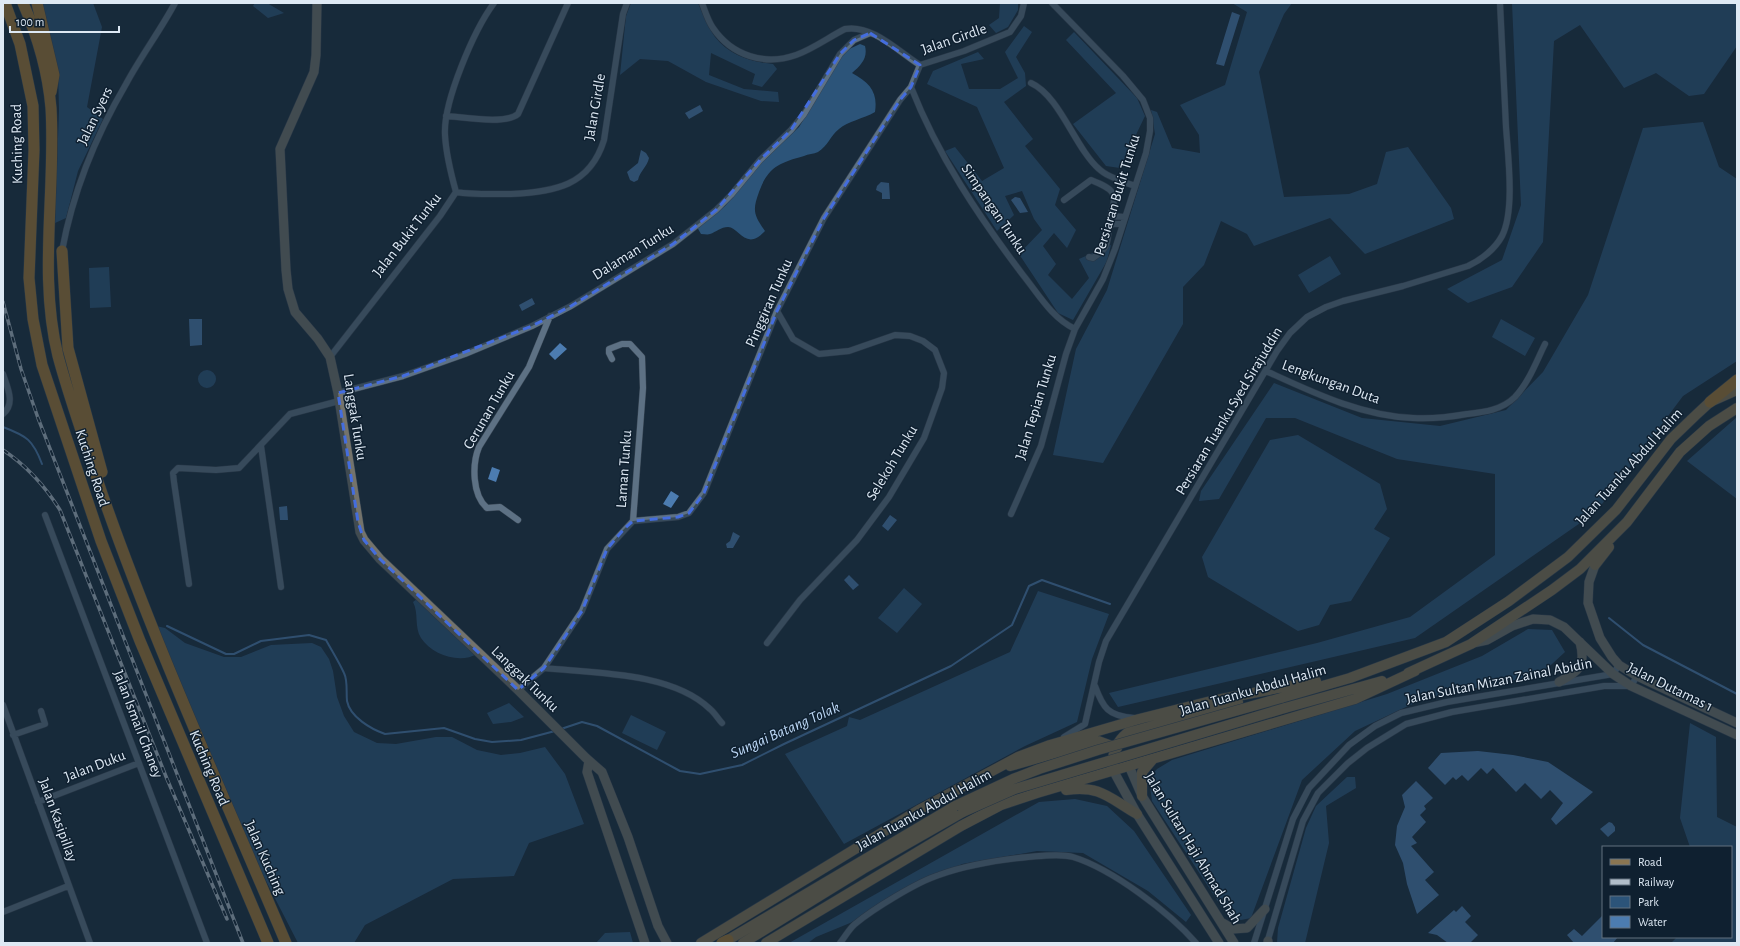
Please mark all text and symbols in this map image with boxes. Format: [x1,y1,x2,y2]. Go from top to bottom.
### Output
scale bar [10,8,119,34]
text: 100 m [16,16,44,28]
street label: Jalan Girdle [919,21,989,57]
street label: Jalan Girdle [582,72,608,142]
street label: Jalan Syers [75,85,115,147]
street label: Kuching Road [9,104,25,184]
street label: Persiaran Bukit Tunku [1091,132,1143,257]
street label: Simpangan Tunku [958,161,1030,257]
street label: Jalan Bukit Tunku [370,190,444,280]
street label: Dalaman Tunku [590,221,676,283]
street label: Pinggiran Tunku [743,256,795,349]
street label: Persiaran Tuanku Syed Sirajuddin [1173,324,1285,498]
street label: Jalan Tepian Tunku [1013,352,1059,462]
street label: Lengkungan Duta [1280,357,1382,407]
street label: Cerunan Tunku [461,368,518,452]
street label: Langgak Tunku [341,373,369,462]
street label: Jalan Tuanku Abdul Halim [1573,406,1685,528]
street label: Selekoh Tunku [864,423,920,503]
street label: Kuching Road [72,428,112,509]
street label: Laman Tunku [614,429,634,508]
street label: Langgak Tunku [488,643,562,715]
street label: Jalan Sultan Mizan Zainal Abidin [1405,656,1593,706]
street label: Jalan Dutamas 1 [1625,660,1715,714]
street label: Jalan Tuanku Abdul Halim [1178,662,1328,718]
street label: Jalan Ismail Ghaney [110,668,166,781]
water label: Sungai Batang Tolak [728,699,842,761]
street label: Kuching Road [186,728,232,808]
street label: Jalan Duku [63,747,128,784]
street label: Jalan Tuanku Abdul Halim [854,767,994,853]
street label: Jalan Sultan Haji Ahmad Shah [1142,770,1244,926]
street label: Jalan Kasipillay [36,776,80,864]
street label: Jalan Kuching [242,818,288,898]
legend [1602,846,1732,938]
text: Road [1638,856,1662,868]
text: Railway [1638,876,1674,889]
text: Park [1638,896,1659,908]
text: Water [1638,916,1667,928]

